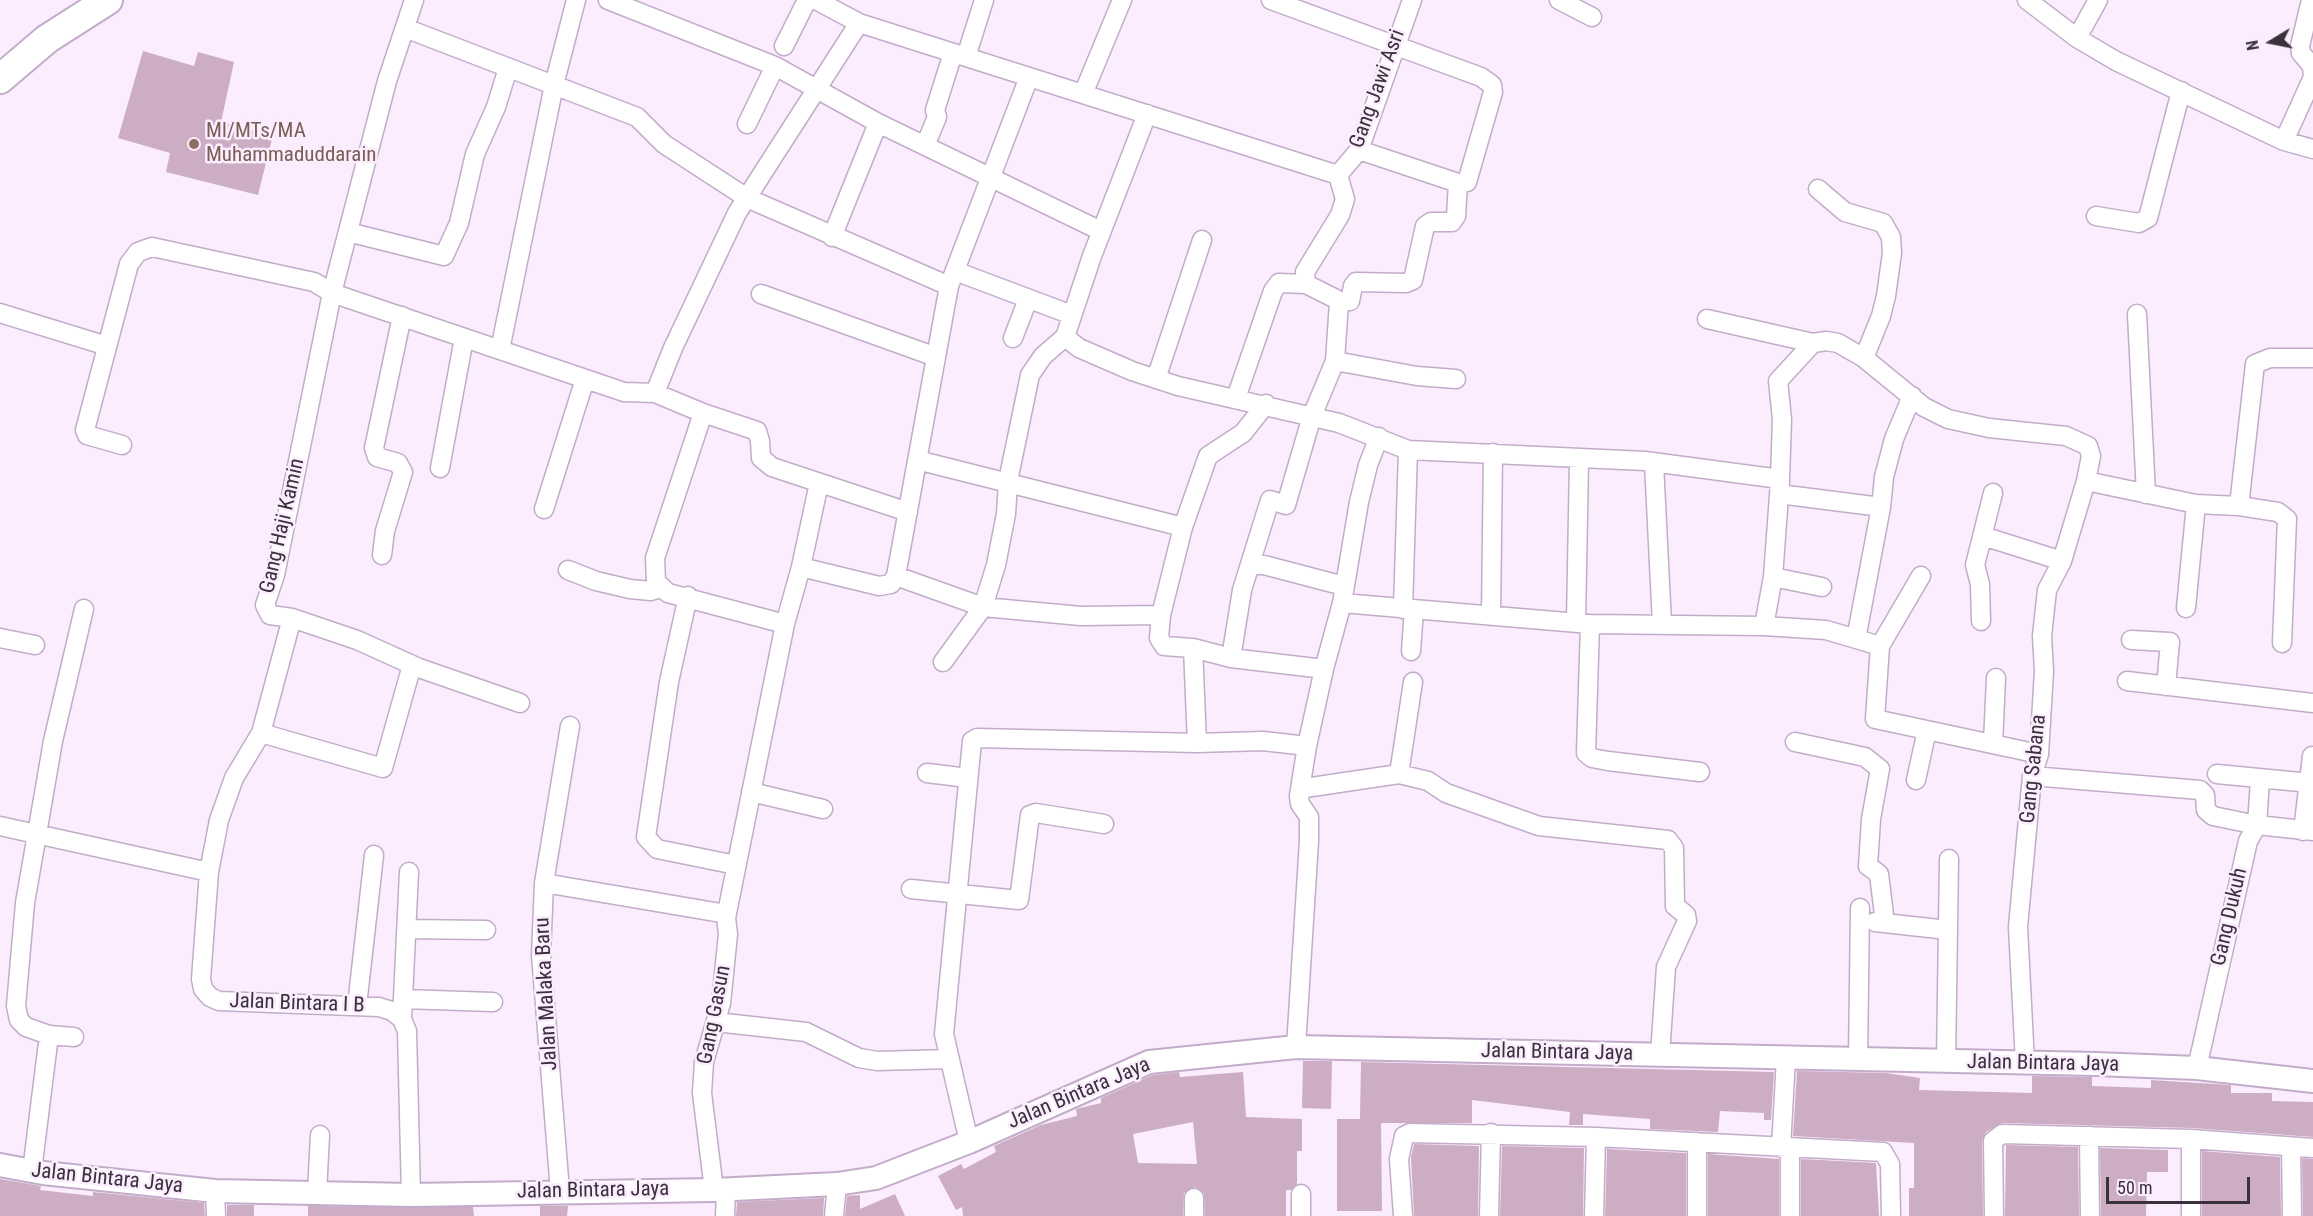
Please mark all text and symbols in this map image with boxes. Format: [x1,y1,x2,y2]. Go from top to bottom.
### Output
north arrow [2241,12,2301,72]
street label: Gang Jawi Asri [1345,26,1411,152]
text: N [2243,39,2263,52]
place label: MI/MTs/MA Muhammaduddarain [206,119,376,169]
marker: MI/MTs/MA Muhammaduddarain [187,137,201,151]
street label: Gang Haji Kamin [255,456,311,596]
street label: Gang Sabana [2016,713,2052,825]
street label: Gang Dukuh [2207,866,2253,968]
street label: Jalan Malaka Baru [530,917,564,1071]
street label: Gang Gasun [693,963,737,1067]
street label: Jalan Bintara I B [229,989,365,1019]
street label: Jalan Bintara Jaya [1481,1039,1633,1067]
street label: Jalan Bintara Jaya [1967,1050,2119,1078]
street label: Jalan Bintara Jaya [1004,1053,1154,1135]
street label: Jalan Bintara Jaya [30,1159,184,1199]
scale bar [2109,1165,2253,1203]
street label: Jalan Bintara Jaya [517,1177,669,1205]
text: 50 m [2117,1177,2152,1198]

